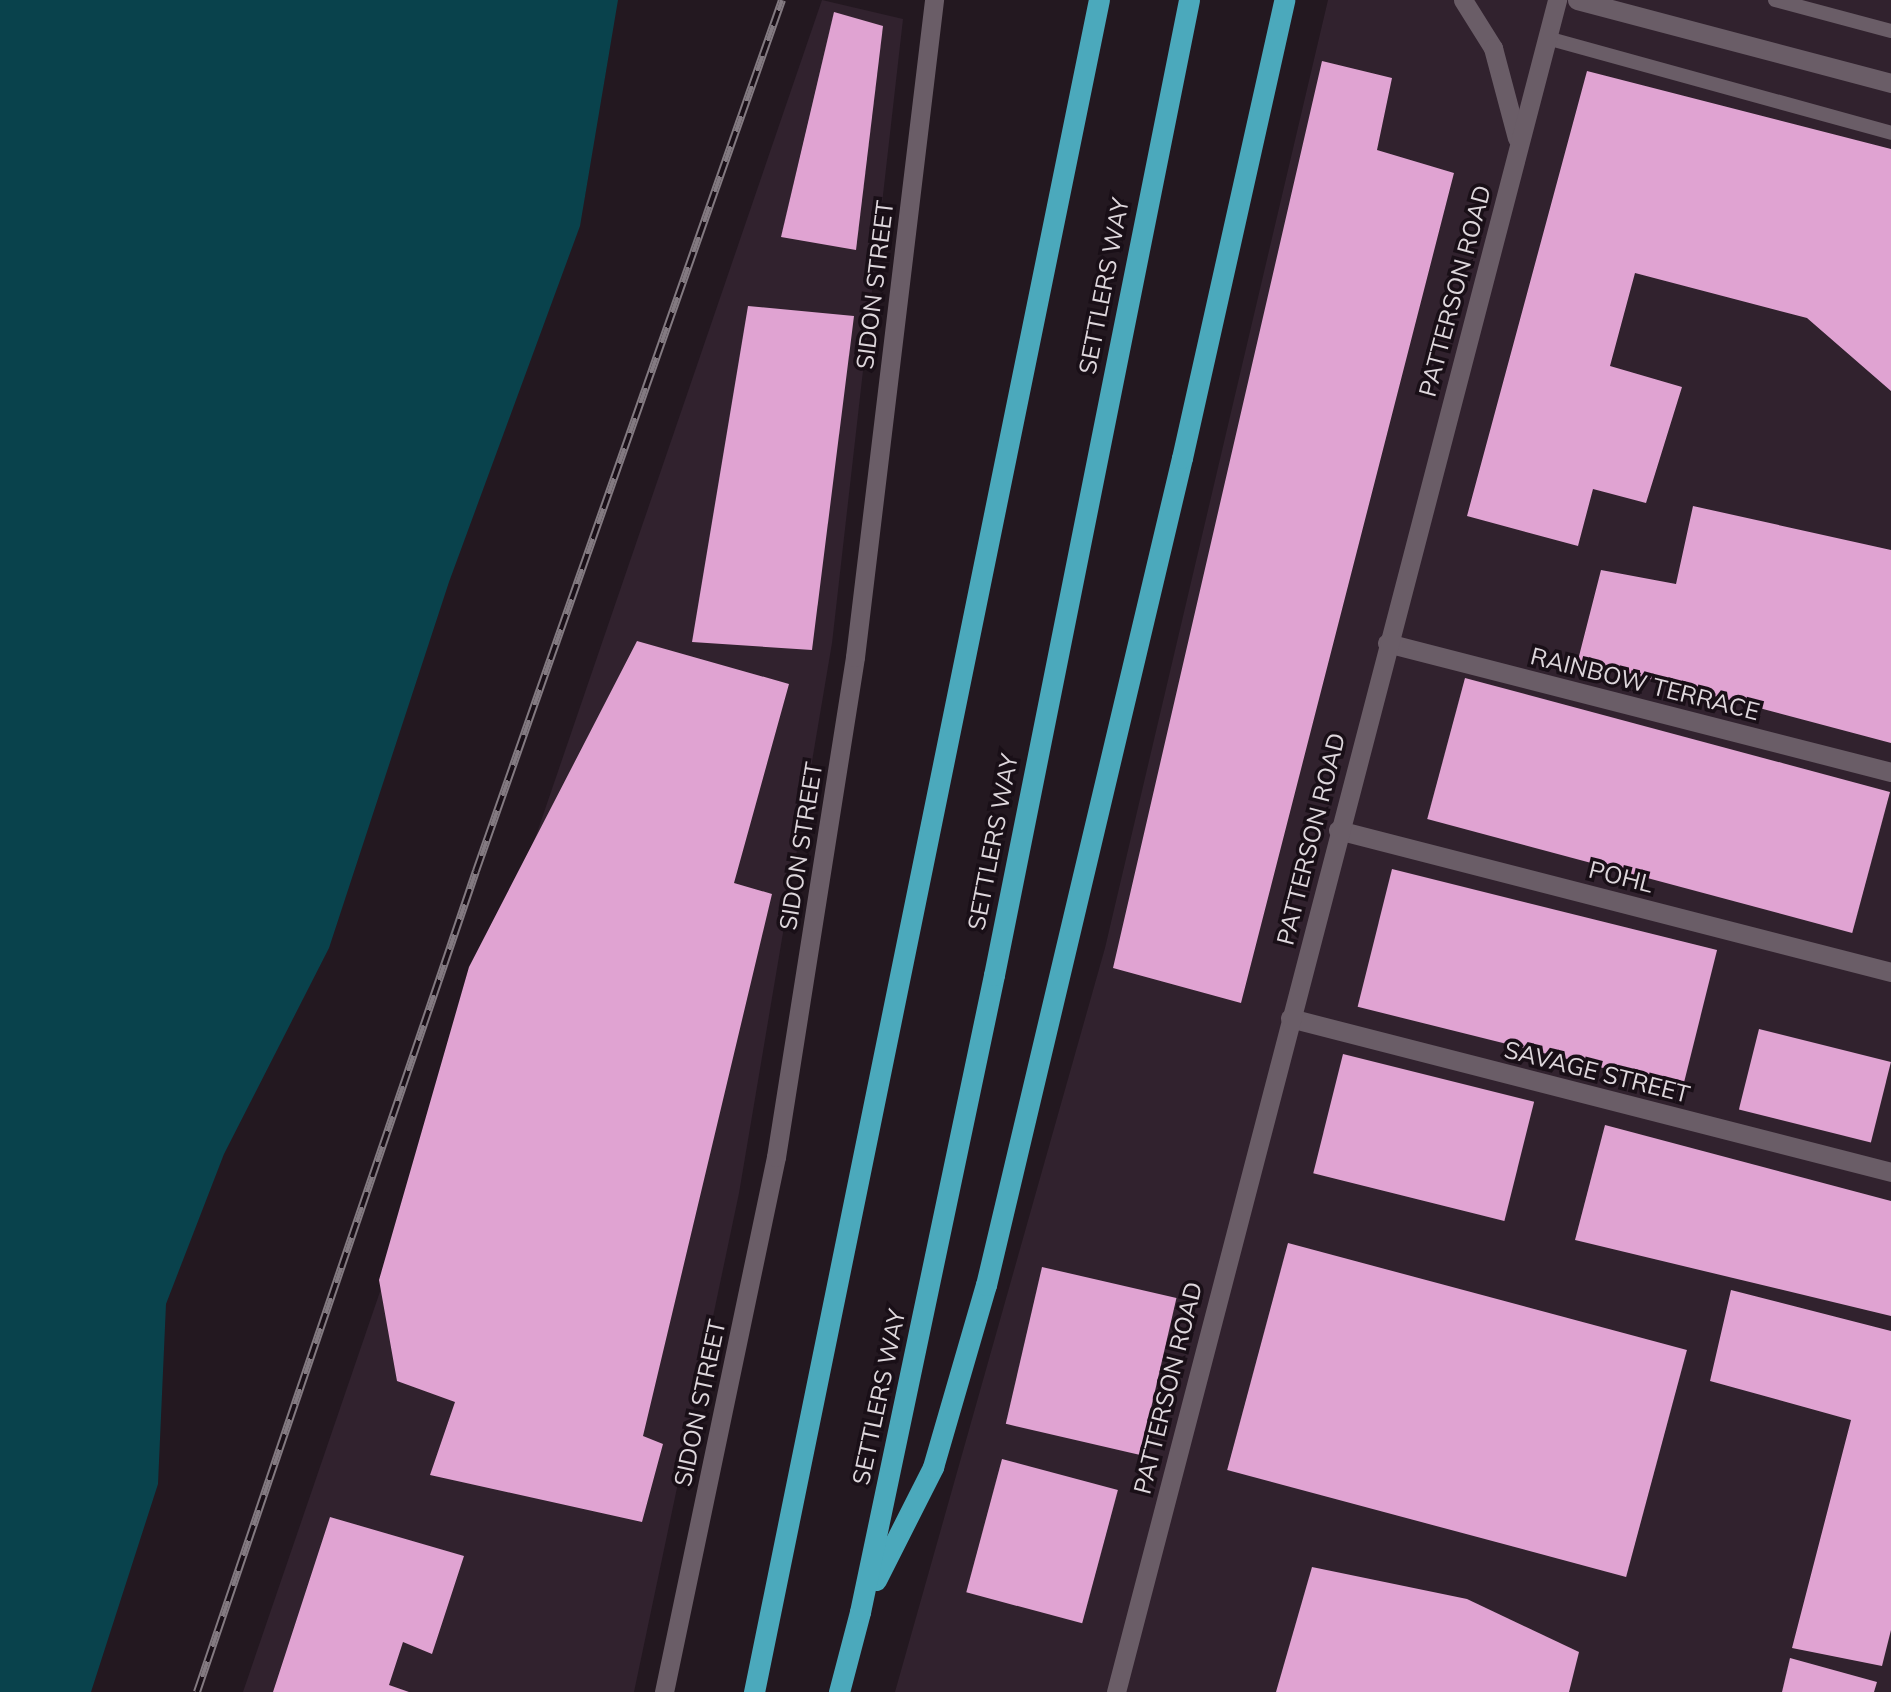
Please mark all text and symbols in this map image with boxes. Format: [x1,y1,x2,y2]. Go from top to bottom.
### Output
street label: PATTERSON ROAD [1413,182,1497,400]
street label: SETTLERS WAY [1073,195,1135,377]
street label: SIDON STREET [850,199,900,371]
street label: RAINBOW TERRACE [1528,642,1762,726]
street label: PATTERSON ROAD [1271,730,1351,948]
street label: SETTLERS WAY [962,751,1024,933]
street label: SIDON STREET [773,760,829,932]
street label: POHL [1586,855,1656,899]
street label: SAVAGE STREET [1501,1035,1693,1109]
street label: PATTERSON ROAD [1128,1279,1208,1497]
street label: SETTLERS WAY [846,1306,912,1488]
street label: SIDON STREET [668,1317,732,1489]

